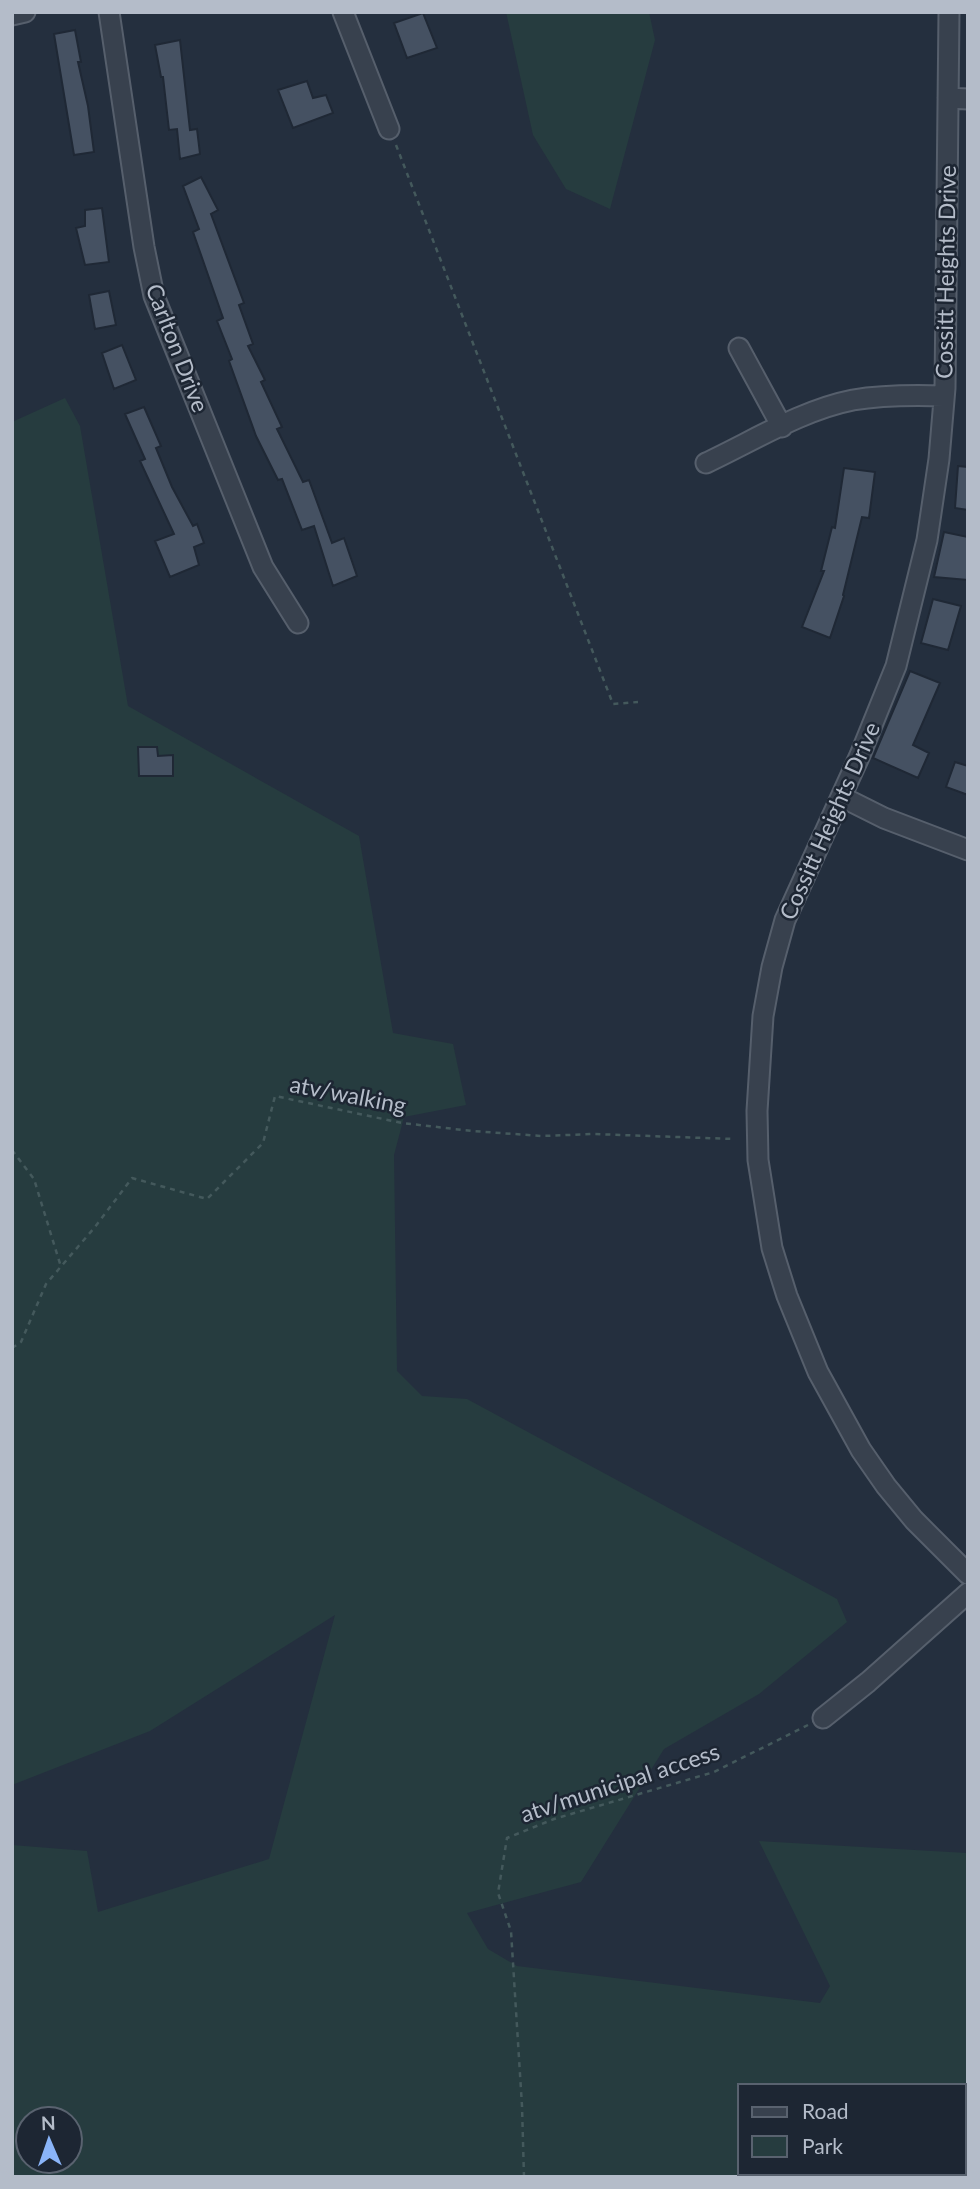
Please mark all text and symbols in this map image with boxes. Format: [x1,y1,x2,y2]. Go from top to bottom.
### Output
street label: Cossitt Heights Drive [929,165,961,379]
street label: Carlton Drive [141,279,215,416]
street label: Cossitt Heights Drive [773,717,885,924]
street label: atv/walking [288,1069,409,1119]
street label: atv/municipal access [517,1737,723,1827]
legend [738,2084,966,2175]
text: Road [802,2098,849,2123]
north arrow [14,2105,84,2175]
text: N [41,2111,56,2134]
text: Park [802,2133,843,2158]

